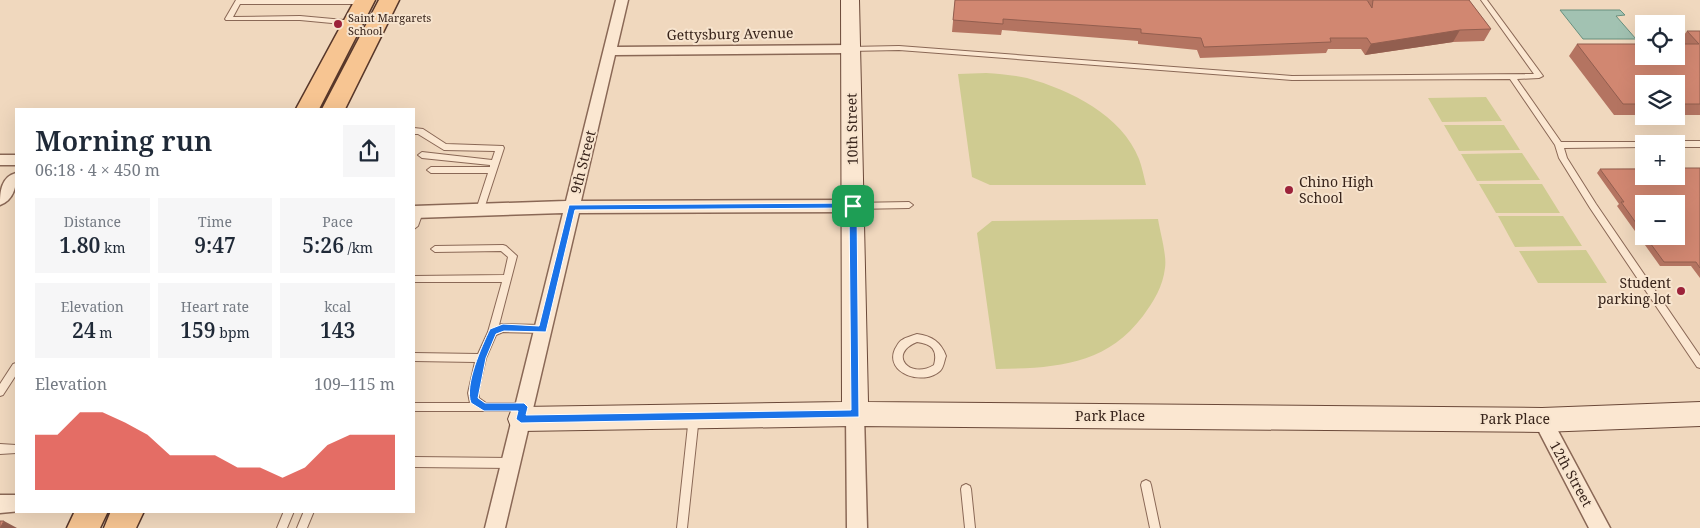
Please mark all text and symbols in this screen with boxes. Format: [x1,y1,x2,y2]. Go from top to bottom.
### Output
place label: Saint Margarets School [348,10,431,38]
map controls [1635,15,1685,245]
button: locate [1635,15,1685,65]
marker: Saint Margarets School [332,18,344,30]
street label: Gettysburg Avenue [666,23,794,44]
button: layers [1635,75,1685,125]
street label: 10th Street [841,93,862,165]
text: Morning run [35,121,212,159]
button: share [343,125,395,177]
street label: 9th Street [566,128,600,195]
button: + [1635,135,1685,185]
text: 06:18 · 4 × 450 m [35,159,160,181]
place label: Chino High School [1299,172,1374,207]
marker: Chino High School [1283,184,1295,196]
pin [832,185,874,227]
icon: arrive [839,192,867,220]
button: − [1635,195,1685,245]
text: Distance [64,212,121,231]
text: Time [198,212,232,231]
text: Pace [322,212,353,231]
text: 1.80 [59,231,100,259]
text: 9:47 [194,231,236,259]
text: 5:26 [302,231,344,259]
text: km [100,238,126,257]
text: /km [344,238,373,257]
place label: Student parking lot [1598,273,1671,308]
marker: Student parking lot [1675,285,1687,297]
text: Elevation [61,297,124,316]
text: Heart rate [181,297,249,316]
text: kcal [324,297,351,316]
text: 24 [72,316,96,344]
text: 159 [180,316,216,344]
text: 143 [320,316,355,344]
text: m [96,323,113,342]
text: bpm [216,323,250,342]
text: Elevation [35,373,107,395]
text: 109–115 m [314,373,395,395]
street label: Park Place [1075,406,1145,425]
street label: Park Place [1480,409,1550,428]
street label: 12th Street [1546,438,1597,510]

